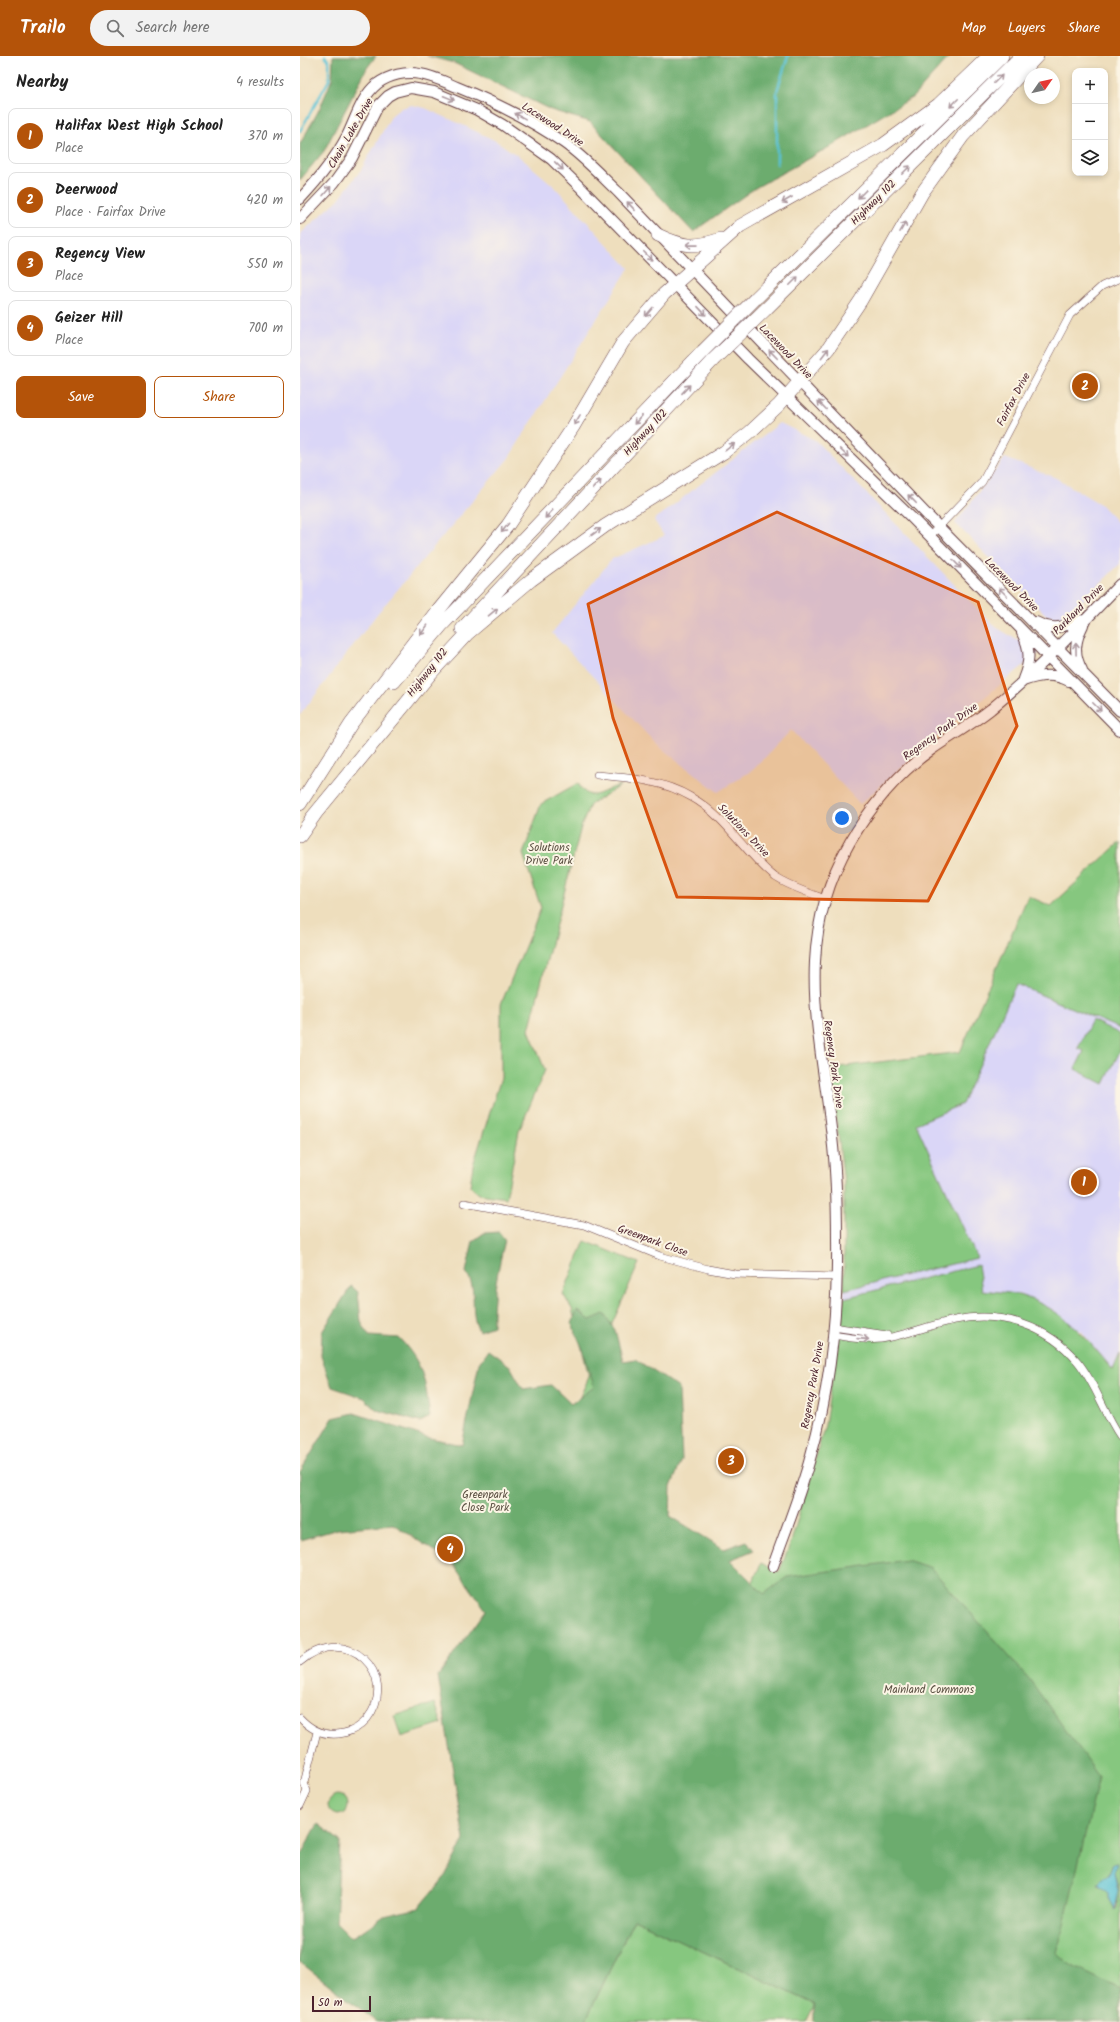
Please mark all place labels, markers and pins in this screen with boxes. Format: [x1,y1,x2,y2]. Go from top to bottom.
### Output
pin: 2 [1072,371,1098,401]
pin: 1 [1071,1167,1097,1197]
pin: 3 [718,1446,744,1476]
pin: 4 [437,1534,463,1564]

